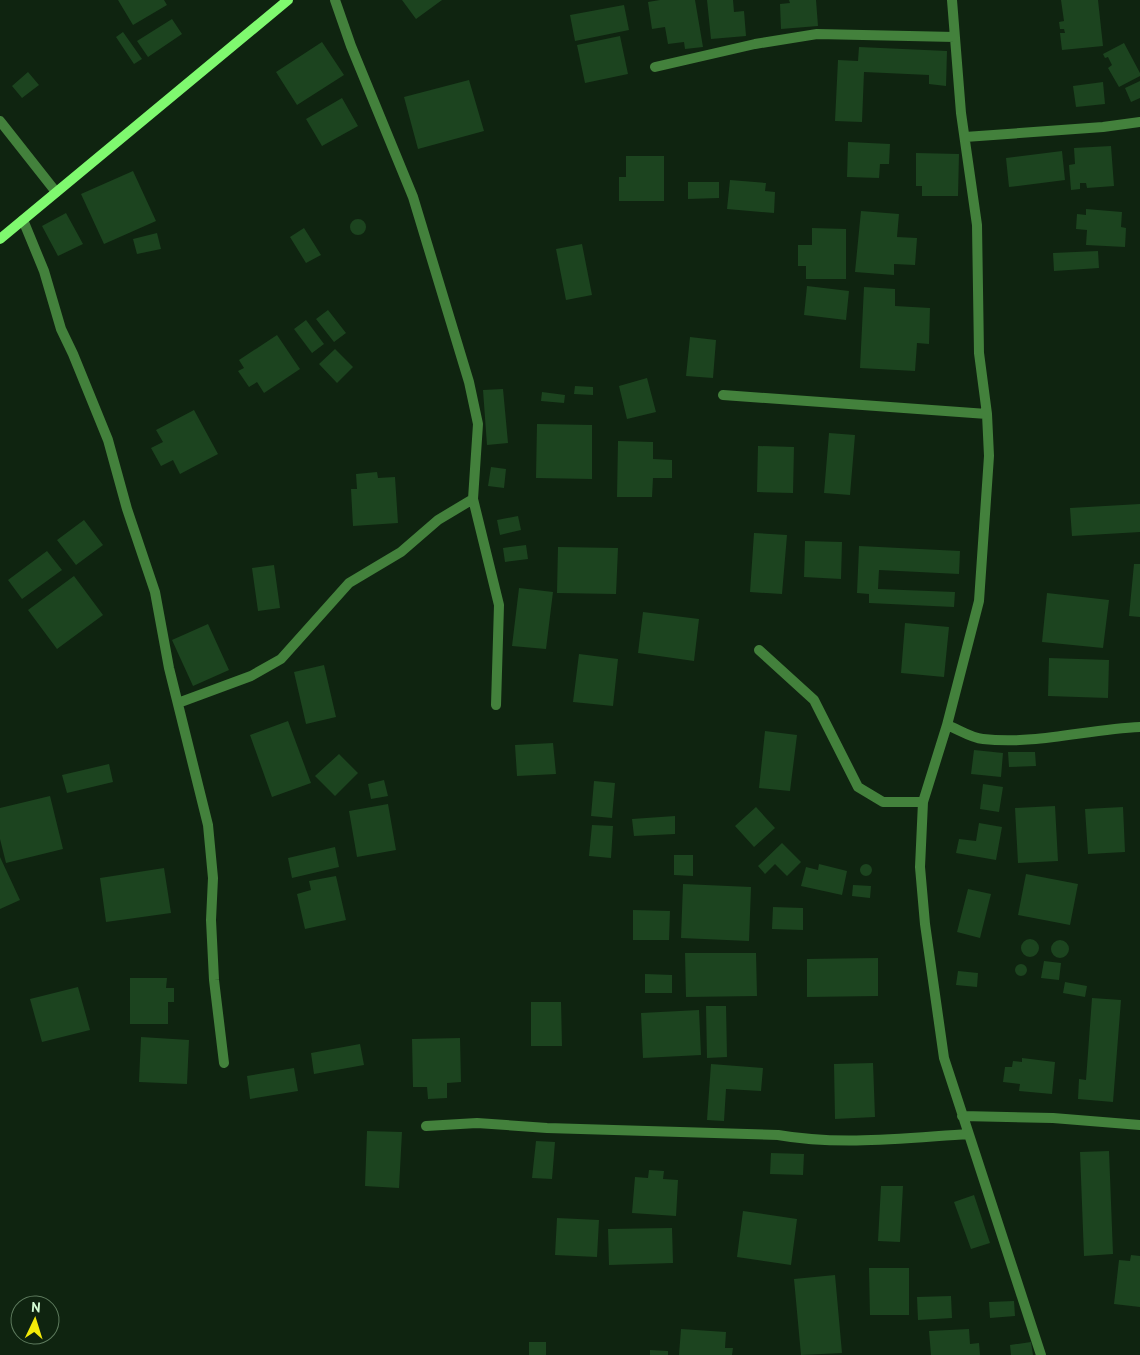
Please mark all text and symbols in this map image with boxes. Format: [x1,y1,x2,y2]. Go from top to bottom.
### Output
north arrow [10,1295,60,1345]
text: N [31,1298,41,1316]

